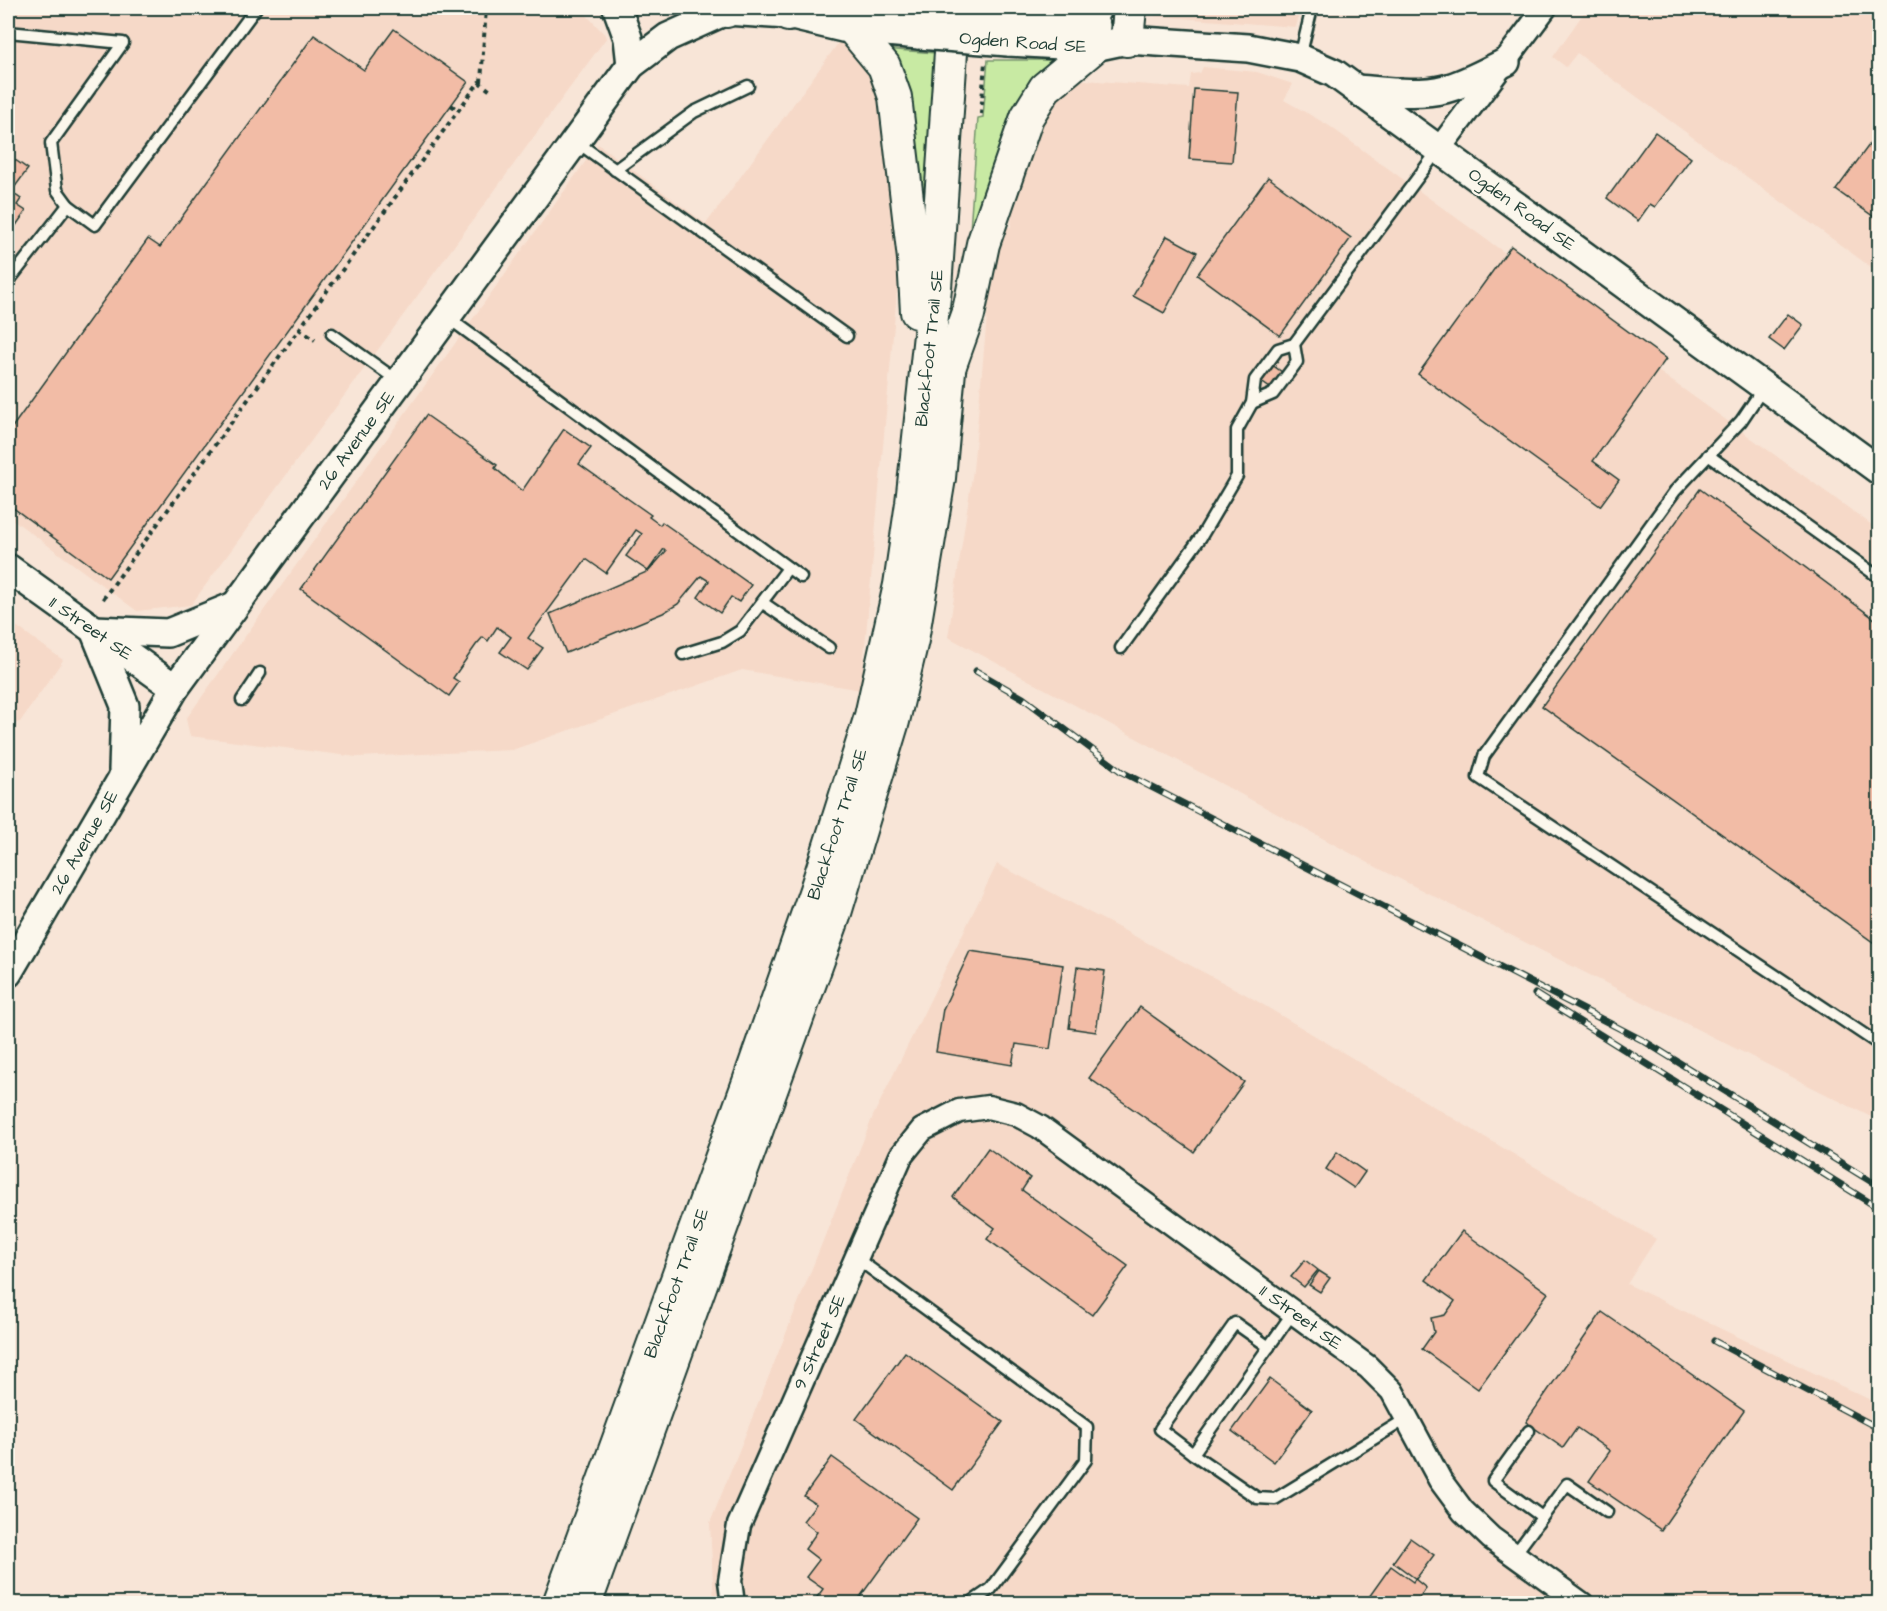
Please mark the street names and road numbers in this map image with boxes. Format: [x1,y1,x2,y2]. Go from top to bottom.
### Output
street label: Ogden Road SE [959,26,1088,60]
street label: Ogden Road SE [1462,162,1581,258]
street label: Blackfoot Trail SE [909,268,950,428]
street label: 26 Avenue SE [312,385,401,495]
street label: 11 Street SE [44,590,138,667]
street label: Blackfoot Trail SE [801,745,874,903]
street label: 26 Avenue SE [44,785,125,899]
street label: Blackfoot Trail SE [638,1204,715,1362]
street label: 11 Street SE [1254,1279,1347,1356]
street label: 9 Street SE [787,1290,852,1394]

